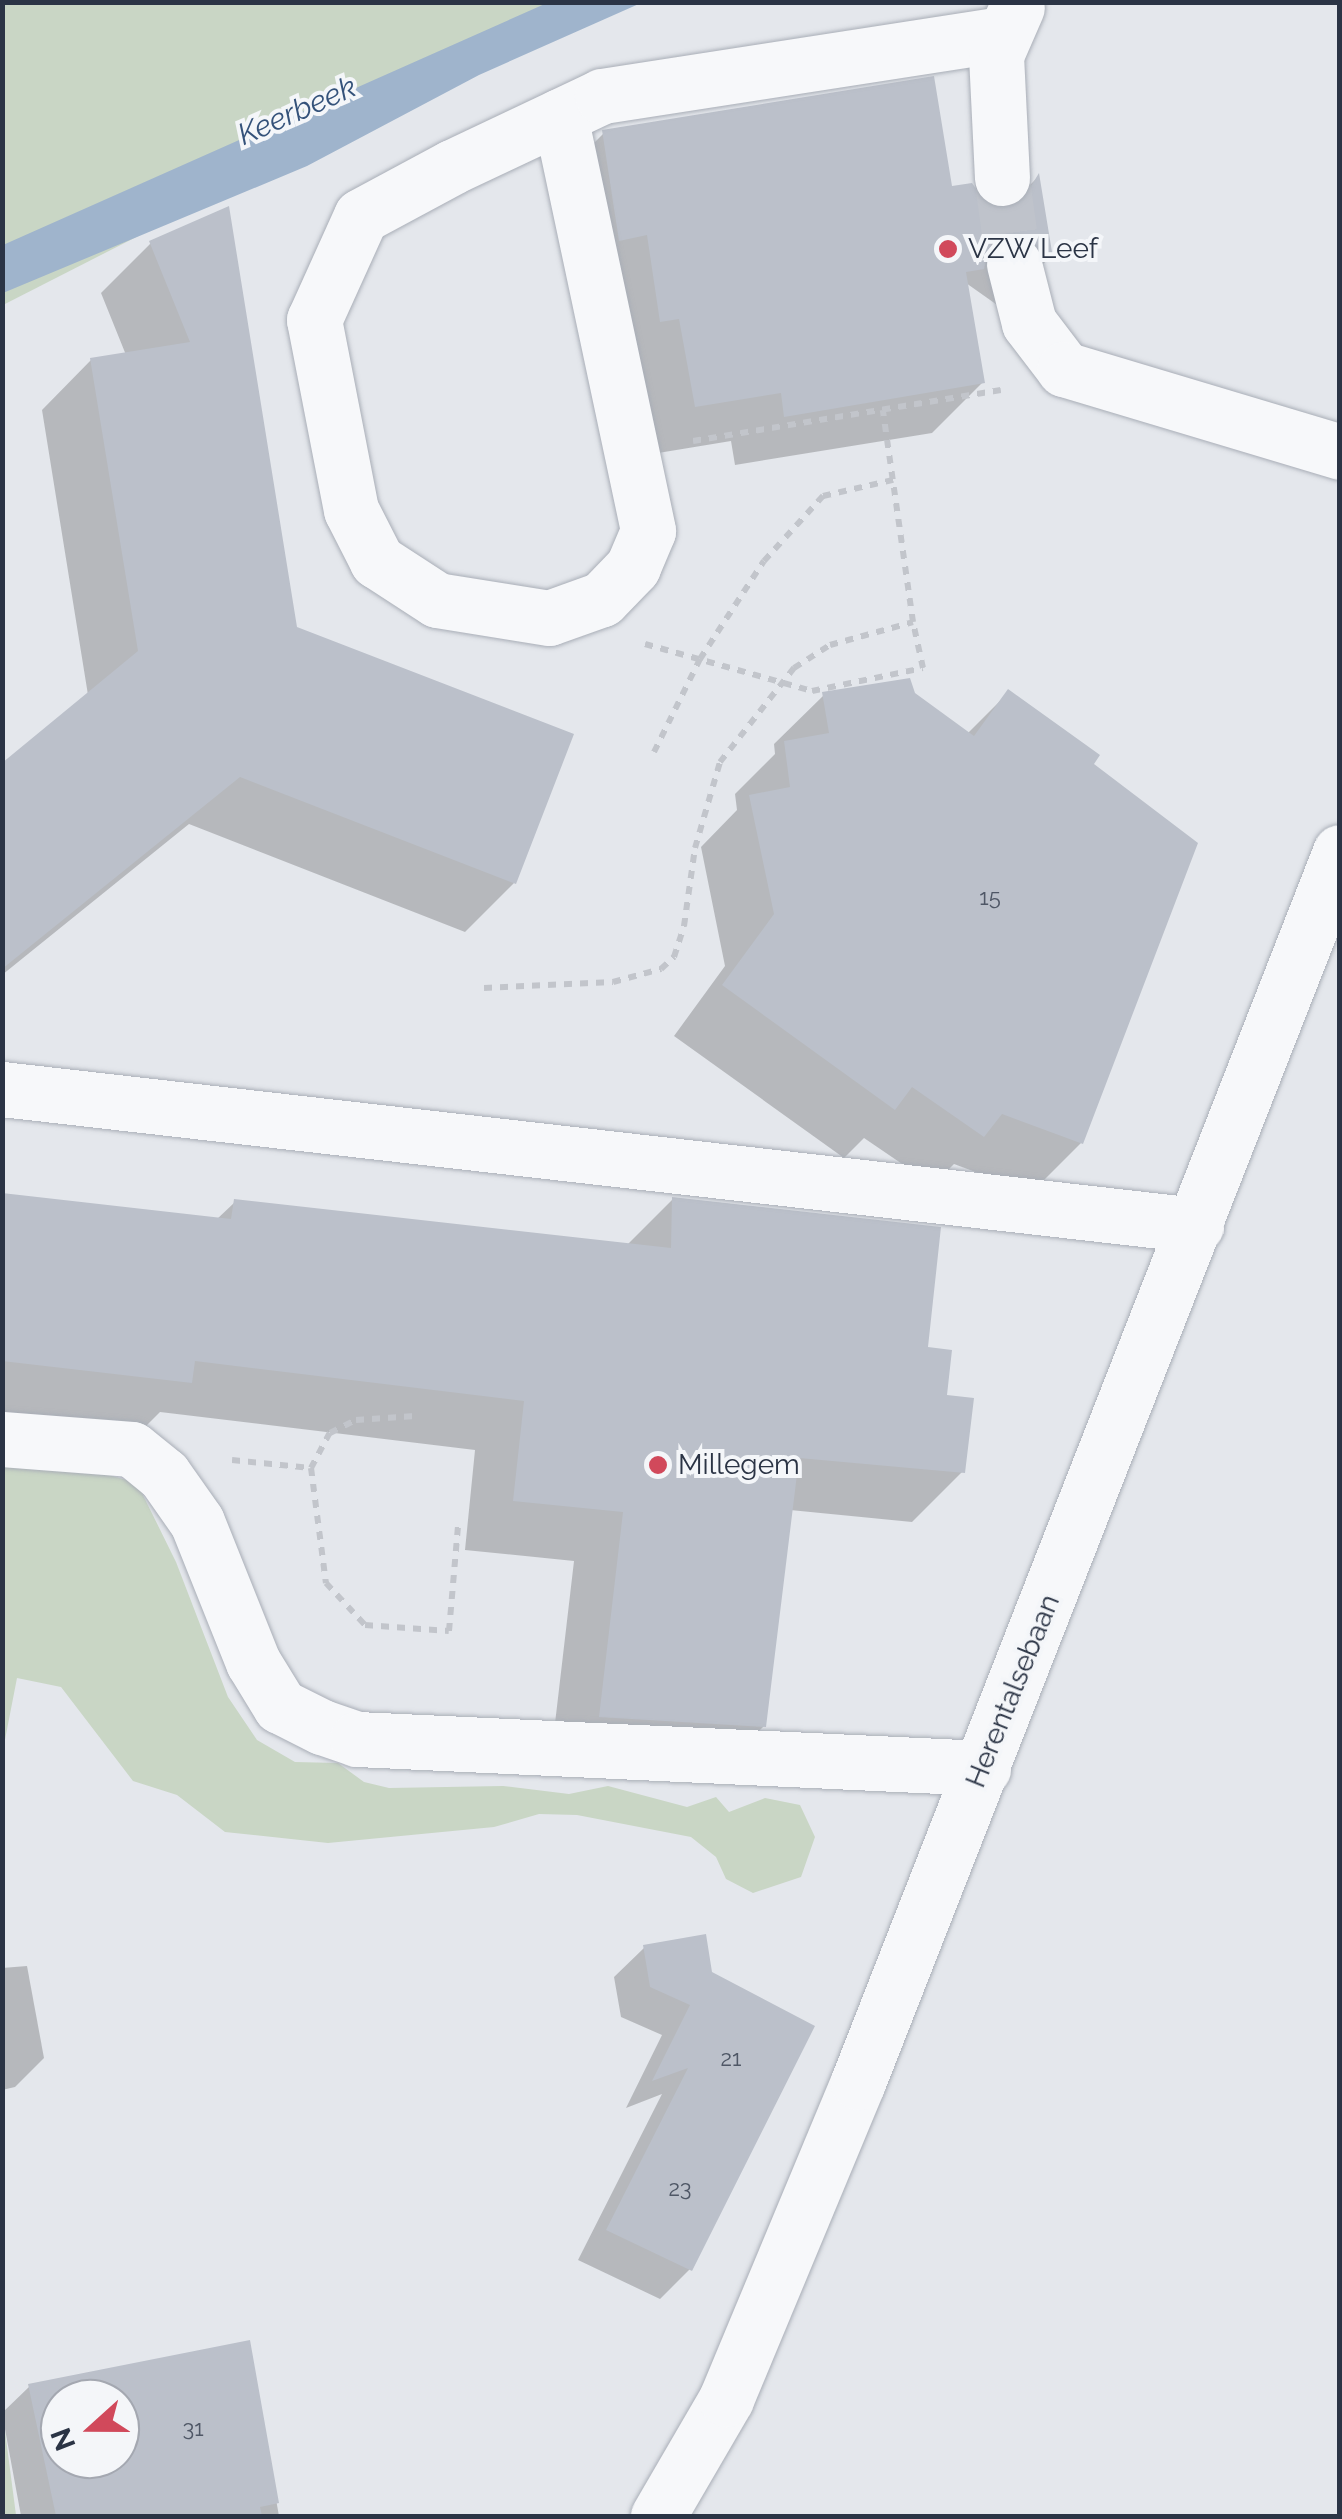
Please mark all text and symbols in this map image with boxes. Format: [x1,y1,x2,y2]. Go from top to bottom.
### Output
water label: Keerbeek [232,69,362,153]
place label: VZW Leef [968,232,1099,266]
marker: VZW Leef [937,238,959,260]
house number: 15 [979,885,1001,911]
place label: Millegem [678,1448,800,1482]
marker: Millegem [647,1454,669,1476]
street label: Herentalsebaan [959,1590,1067,1792]
house number: 21 [721,2046,741,2072]
house number: 23 [668,2176,692,2202]
north arrow [40,2379,140,2479]
house number: 31 [182,2416,204,2442]
text: N [44,2423,83,2455]

